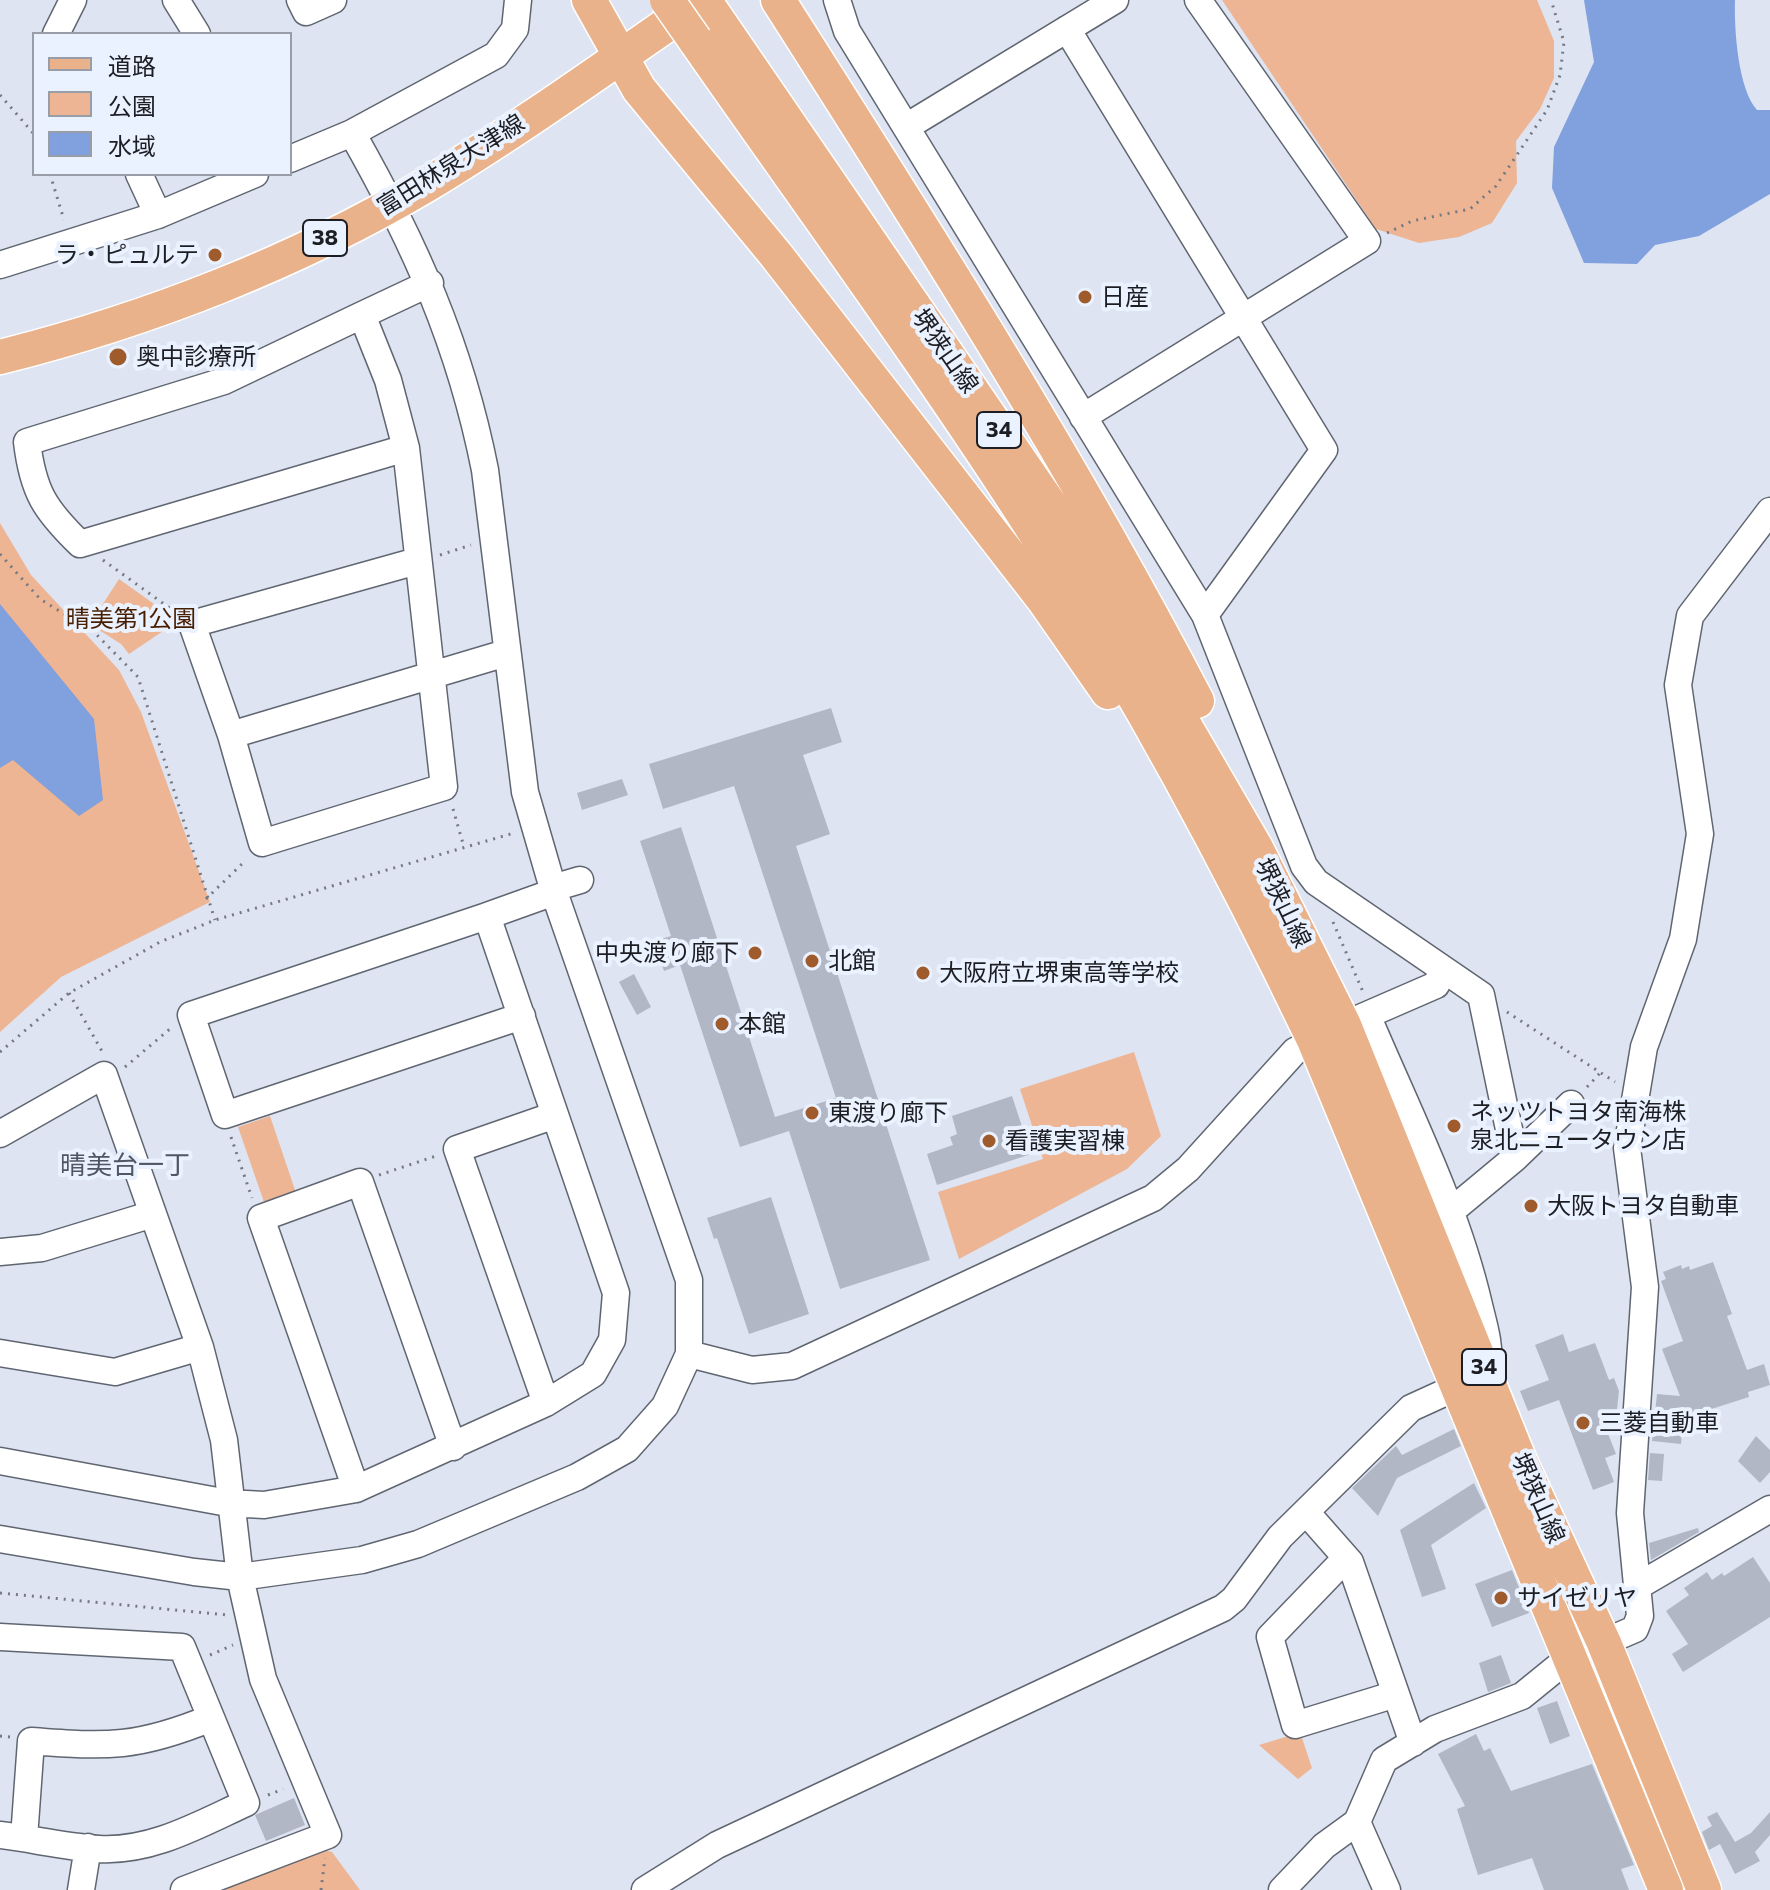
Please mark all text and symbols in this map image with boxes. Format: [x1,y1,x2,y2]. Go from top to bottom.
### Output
legend [32,32,292,176]
text: 道路 [108,51,156,80]
text: 公園 [108,91,156,120]
street label: 富田林泉大津線 [372,108,530,222]
text: 水域 [108,131,156,160]
road number: 38 [303,220,347,256]
place label: ラ・ピュルテ [55,241,199,269]
marker: ラ・ピュルテ [206,246,224,264]
place label: 日産 [1101,283,1149,311]
marker: 日産 [1076,288,1094,306]
street label: 堺狭山線 [906,303,984,399]
place label: 奥中診療所 [136,343,256,371]
marker: 奥中診療所 [107,346,129,368]
road number: 34 [977,412,1021,448]
park label: 晴美第1公園 [66,605,196,633]
street label: 堺狭山線 [1249,854,1317,952]
place label: 中央渡り廊下 [595,939,739,967]
marker: 中央渡り廊下 [746,944,764,962]
place label: 北館 [828,947,876,975]
marker: 北館 [803,952,821,970]
place label: 大阪府立堺東高等学校 [939,959,1179,987]
marker: 大阪府立堺東高等学校 [914,964,932,982]
place label: 本館 [738,1010,786,1038]
marker: 本館 [713,1015,731,1033]
place label: ネッツトヨタ南海株 泉北ニュータウン店 [1470,1098,1686,1154]
place label: 東渡り廊下 [828,1099,948,1127]
marker: 東渡り廊下 [803,1104,821,1122]
marker: ネッツトヨタ南海株 泉北ニュータウン店 [1445,1117,1463,1135]
place label: 看護実習棟 [1005,1127,1125,1155]
marker: 看護実習棟 [980,1132,998,1150]
district label: 晴美台一丁 [60,1149,190,1181]
place label: 大阪トヨタ自動車 [1547,1192,1739,1220]
marker: 大阪トヨタ自動車 [1522,1197,1540,1215]
road number: 34 [1462,1349,1506,1385]
place label: 三菱自動車 [1599,1409,1719,1437]
marker: 三菱自動車 [1574,1414,1592,1432]
street label: 堺狭山線 [1505,1448,1571,1548]
place label: サイゼリヤ [1517,1584,1637,1612]
marker: サイゼリヤ [1492,1589,1510,1607]

